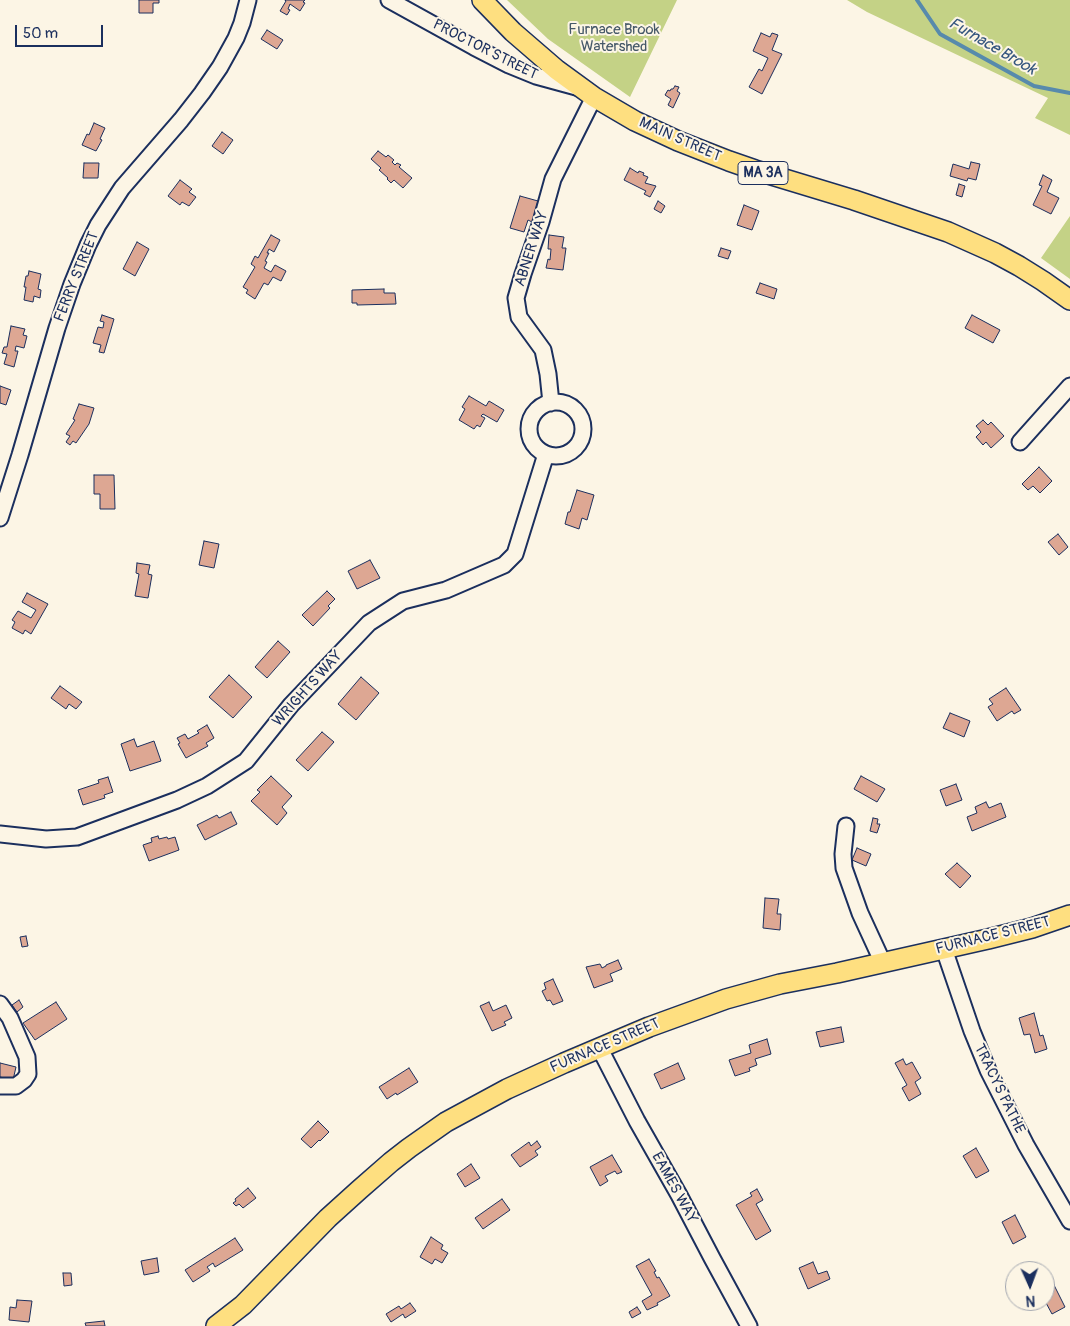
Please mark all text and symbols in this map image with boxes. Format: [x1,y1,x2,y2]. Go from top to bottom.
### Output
water label: Furnace Brook [945,14,1039,80]
scale bar [18,15,105,47]
street label: PROCTOR STREET [430,16,540,84]
park label: Furnace Brook Watershed [568,21,660,56]
text: 50 m [23,24,58,43]
street label: MAIN STREET [636,114,724,166]
road number: MA 3A [738,162,788,184]
street label: ABNER WAY [511,209,553,289]
street label: FERRY STREET [51,229,103,325]
street label: WRIGHTS WAY [269,647,347,731]
street label: FURNACE STREET [934,913,1052,959]
street label: FURNACE STREET [547,1015,663,1077]
street label: TRACYS PATHE [970,1041,1028,1137]
street label: EAMES WAY [647,1149,701,1227]
north arrow [1005,1261,1055,1311]
text: N [1025,1292,1036,1309]

